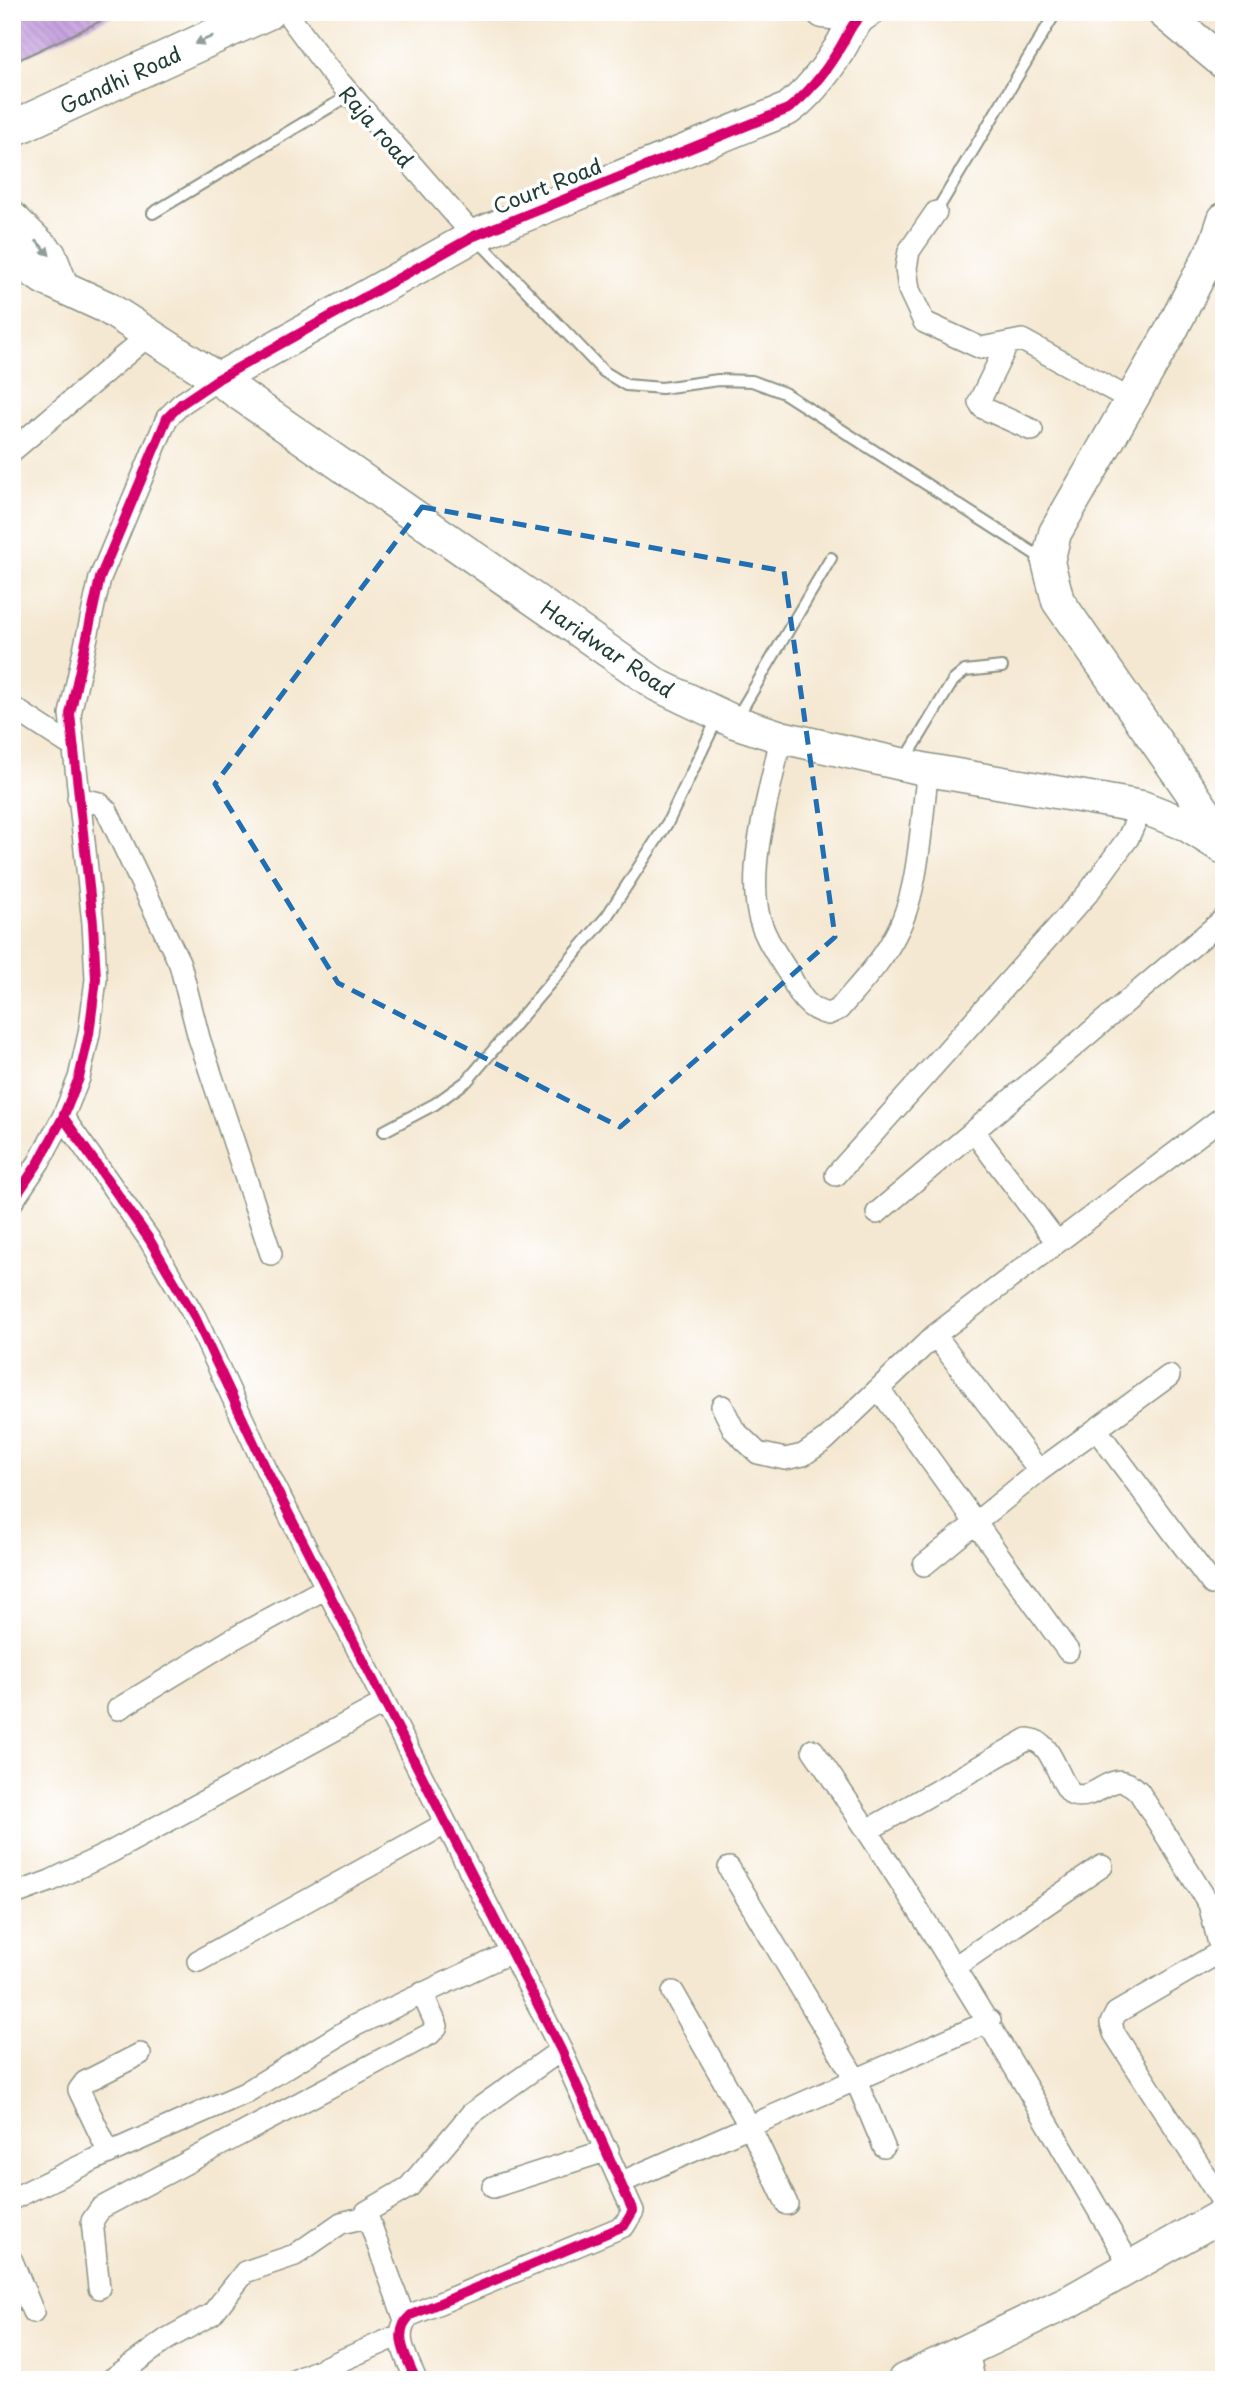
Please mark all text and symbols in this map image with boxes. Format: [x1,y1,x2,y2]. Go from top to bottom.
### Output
one-way arrow [194,35,215,46]
street label: Gandhi Road [54,37,186,121]
street label: Raja road [332,78,422,174]
street label: Court Road [488,149,606,221]
one-way arrow [34,240,51,257]
street label: Haridwar Road [535,591,681,705]

